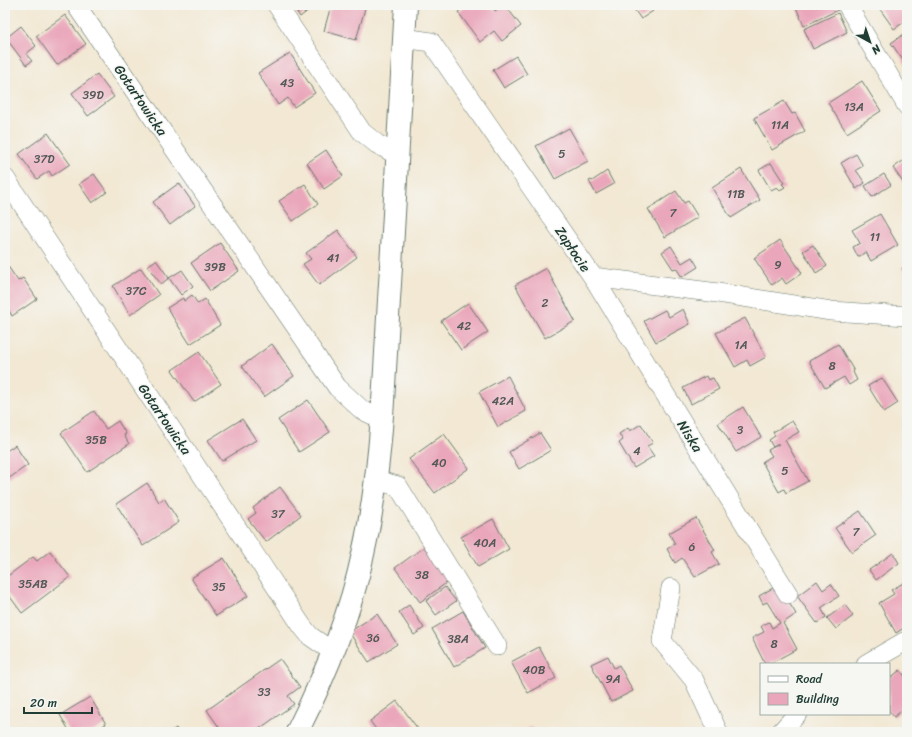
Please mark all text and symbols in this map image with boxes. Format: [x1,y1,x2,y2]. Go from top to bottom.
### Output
north arrow [850,22,890,62]
text: N [867,39,886,59]
street label: Gotartowicka [107,59,174,142]
house number: 43 [280,72,294,94]
house number: 39D [82,84,104,106]
house number: 13A [844,96,864,118]
house number: 11A [771,114,789,136]
house number: 5 [558,143,566,165]
house number: 37D [34,148,55,170]
house number: 11B [727,183,745,205]
house number: 7 [670,202,678,224]
street label: Zapłocie [548,221,597,278]
house number: 11 [870,226,880,248]
house number: 41 [327,247,339,269]
house number: 9 [774,254,782,276]
house number: 39B [204,256,226,278]
house number: 37C [126,280,147,302]
house number: 2 [542,292,549,314]
house number: 42 [457,315,471,337]
house number: 1A [734,334,748,356]
house number: 8 [828,355,836,377]
street label: Gotartowicka [131,378,198,461]
house number: 42A [492,390,514,412]
street label: Niska [670,415,710,458]
house number: 3 [737,419,744,441]
house number: 35B [85,429,107,451]
house number: 4 [633,440,641,462]
house number: 40 [431,452,447,474]
house number: 5 [781,460,789,482]
house number: 37 [271,503,286,525]
house number: 7 [853,521,861,543]
house number: 40A [474,532,497,554]
house number: 6 [689,536,696,558]
house number: 38 [415,564,429,586]
house number: 35AB [18,573,48,595]
house number: 35 [212,576,226,598]
house number: 36 [366,627,380,649]
house number: 38A [447,628,469,650]
house number: 8 [770,633,778,655]
house number: 40B [523,659,546,681]
legend [760,663,890,715]
house number: 9A [605,668,621,690]
text: Road [796,668,823,690]
house number: 33 [257,681,271,703]
text: Building [796,688,839,710]
scale bar [24,689,92,715]
text: 20 m [30,692,57,714]

